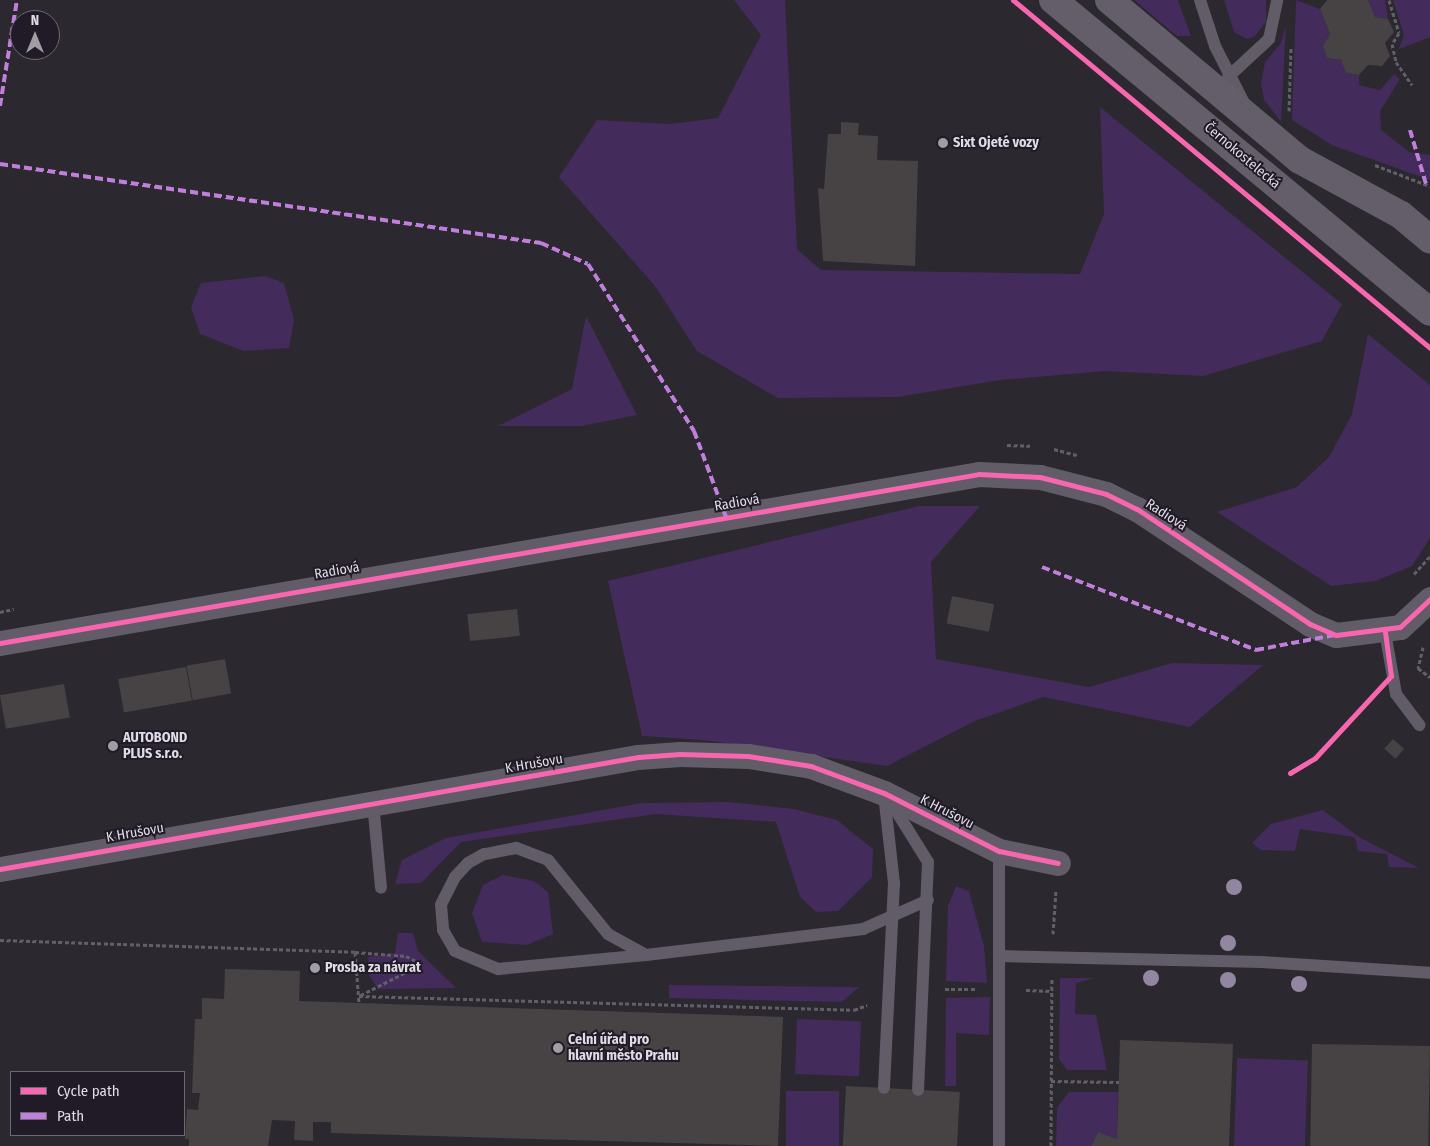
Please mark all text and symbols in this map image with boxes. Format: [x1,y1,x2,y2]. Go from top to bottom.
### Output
north arrow [10,10,60,60]
text: N [31,12,39,29]
street label: Černokostelecká [1201,119,1283,193]
place label: Sixt Ojeté vozy [953,135,1039,151]
marker: Sixt Ojeté vozy [937,137,949,149]
street label: Radiová [713,491,761,515]
street label: Radiová [1142,496,1190,534]
street label: Radiová [313,559,361,583]
place label: AUTOBOND PLUS s.r.o. [123,730,187,762]
marker: AUTOBOND PLUS s.r.o. [107,740,119,752]
street label: K Hrušovu [504,751,564,777]
street label: K Hrušovu [917,791,977,833]
street label: K Hrušovu [105,820,165,846]
place label: Prosba za návrat [325,960,421,976]
marker: Prosba za návrat [309,962,321,974]
place label: Celní úřad pro hlavní město Prahu [568,1032,679,1064]
marker: Celní úřad pro hlavní město Prahu [552,1042,564,1054]
legend [10,1071,185,1136]
text: Cycle path [57,1082,120,1100]
text: Path [57,1107,84,1125]

